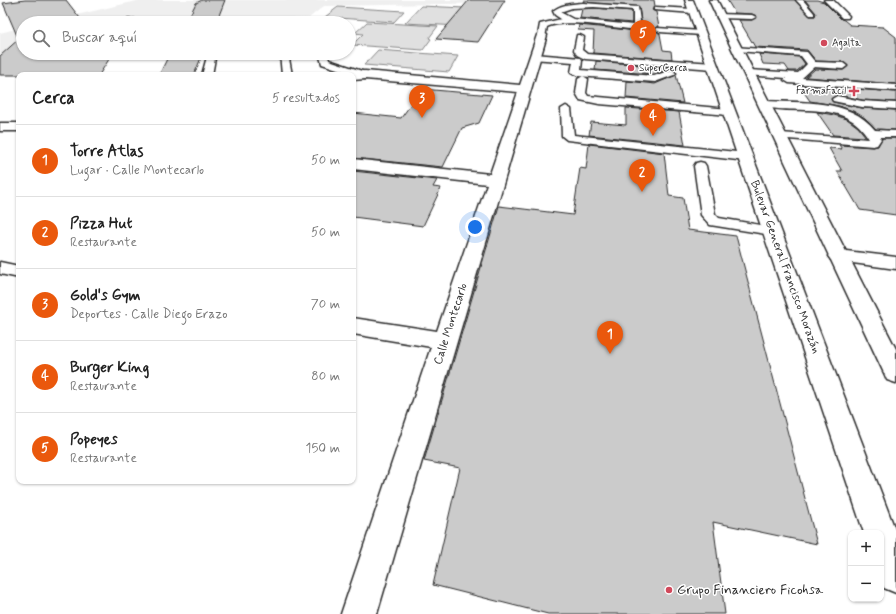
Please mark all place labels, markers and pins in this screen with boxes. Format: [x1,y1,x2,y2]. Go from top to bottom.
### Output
pin: 5 [630,20,656,53]
place label: Agalta [832,37,862,50]
marker: Agalta [819,38,829,48]
place label: SuperCerca [639,62,688,75]
marker: SuperCerca [626,63,636,73]
pin: 3 [409,85,435,118]
place label: FarmaFacil [796,85,846,98]
marker: FarmaFacil [849,86,859,96]
pin: 4 [640,103,666,136]
pin: 2 [629,159,655,192]
pin: 1 [597,321,623,354]
place label: Grupo Financiero Ficohsa [677,581,824,599]
marker: Grupo Financiero Ficohsa [664,585,674,595]

